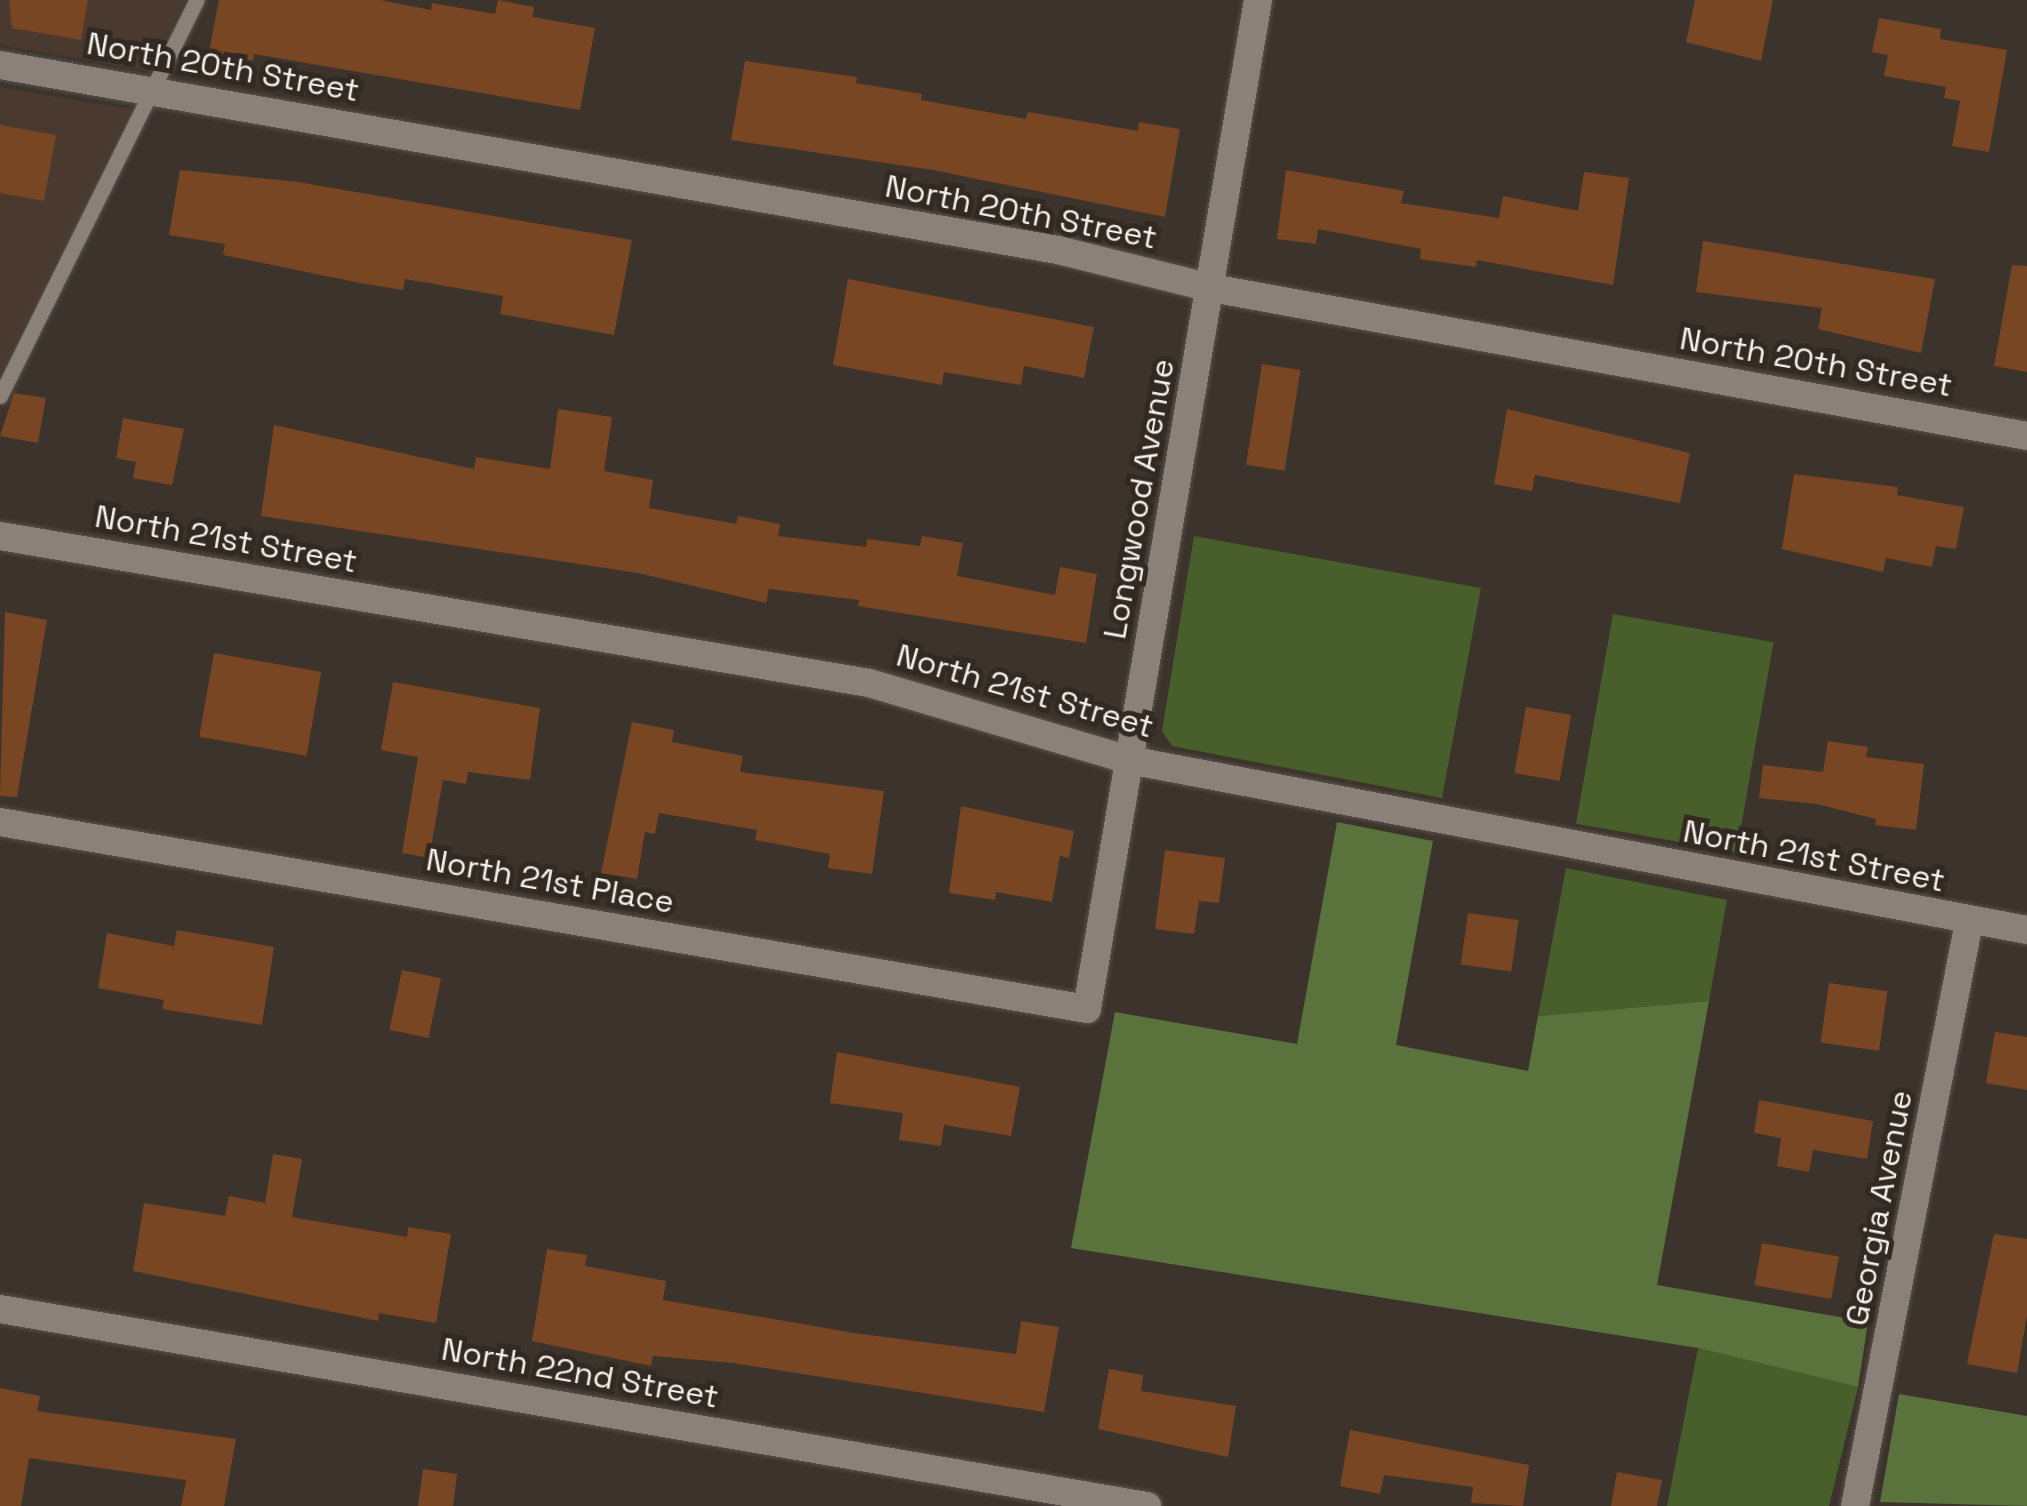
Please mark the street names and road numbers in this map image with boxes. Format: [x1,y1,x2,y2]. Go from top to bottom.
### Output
street label: North 20th Street [84,24,362,110]
street label: North 20th Street [882,167,1160,257]
street label: North 20th Street [1677,319,1955,405]
street label: Longwood Avenue [1095,356,1183,642]
street label: North 21st Street [92,497,360,581]
street label: North 21st Street [892,636,1158,746]
street label: North 21st Street [1680,812,1948,900]
street label: North 21st Place [423,840,677,922]
street label: Georgia Avenue [1837,1087,1921,1329]
street label: North 22nd Street [439,1330,721,1416]

